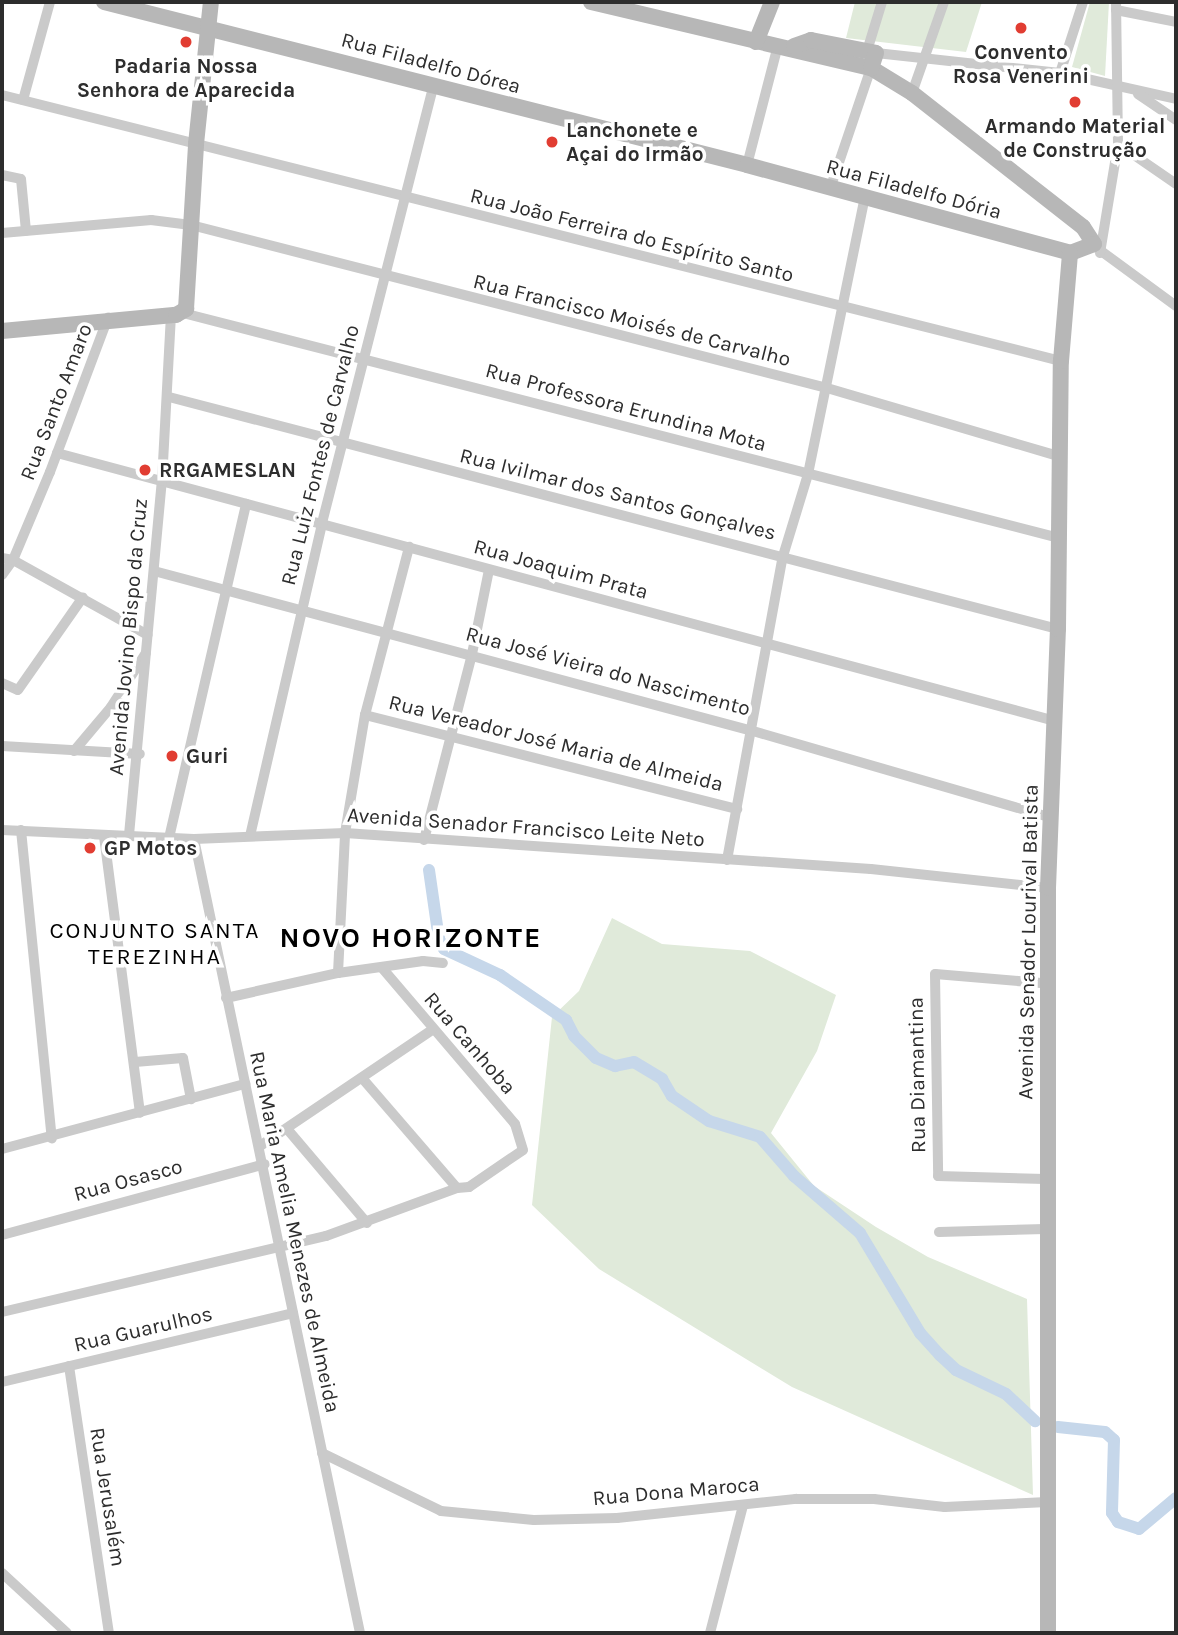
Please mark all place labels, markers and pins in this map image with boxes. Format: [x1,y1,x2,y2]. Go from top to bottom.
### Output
marker: Convento Rosa Venerini [1013,20,1029,36]
marker: Padaria Nossa Senhora de Aparecida [178,34,194,50]
place label: Convento Rosa Venerini [953,39,1089,89]
place label: Padaria Nossa Senhora de Aparecida [77,53,295,103]
marker: Armando Material de Construção [1067,94,1083,110]
place label: Armando Material de Construção [985,113,1165,163]
place label: Lanchonete e Açai do Irmão [566,117,704,167]
marker: Lanchonete e Açai do Irmão [544,134,560,150]
place label: RRGAMESLAN [159,457,296,483]
marker: RRGAMESLAN [137,462,153,478]
place label: Guri [186,743,229,769]
marker: Guri [164,748,180,764]
place label: GP Motos [104,835,197,861]
marker: GP Motos [82,840,98,856]

